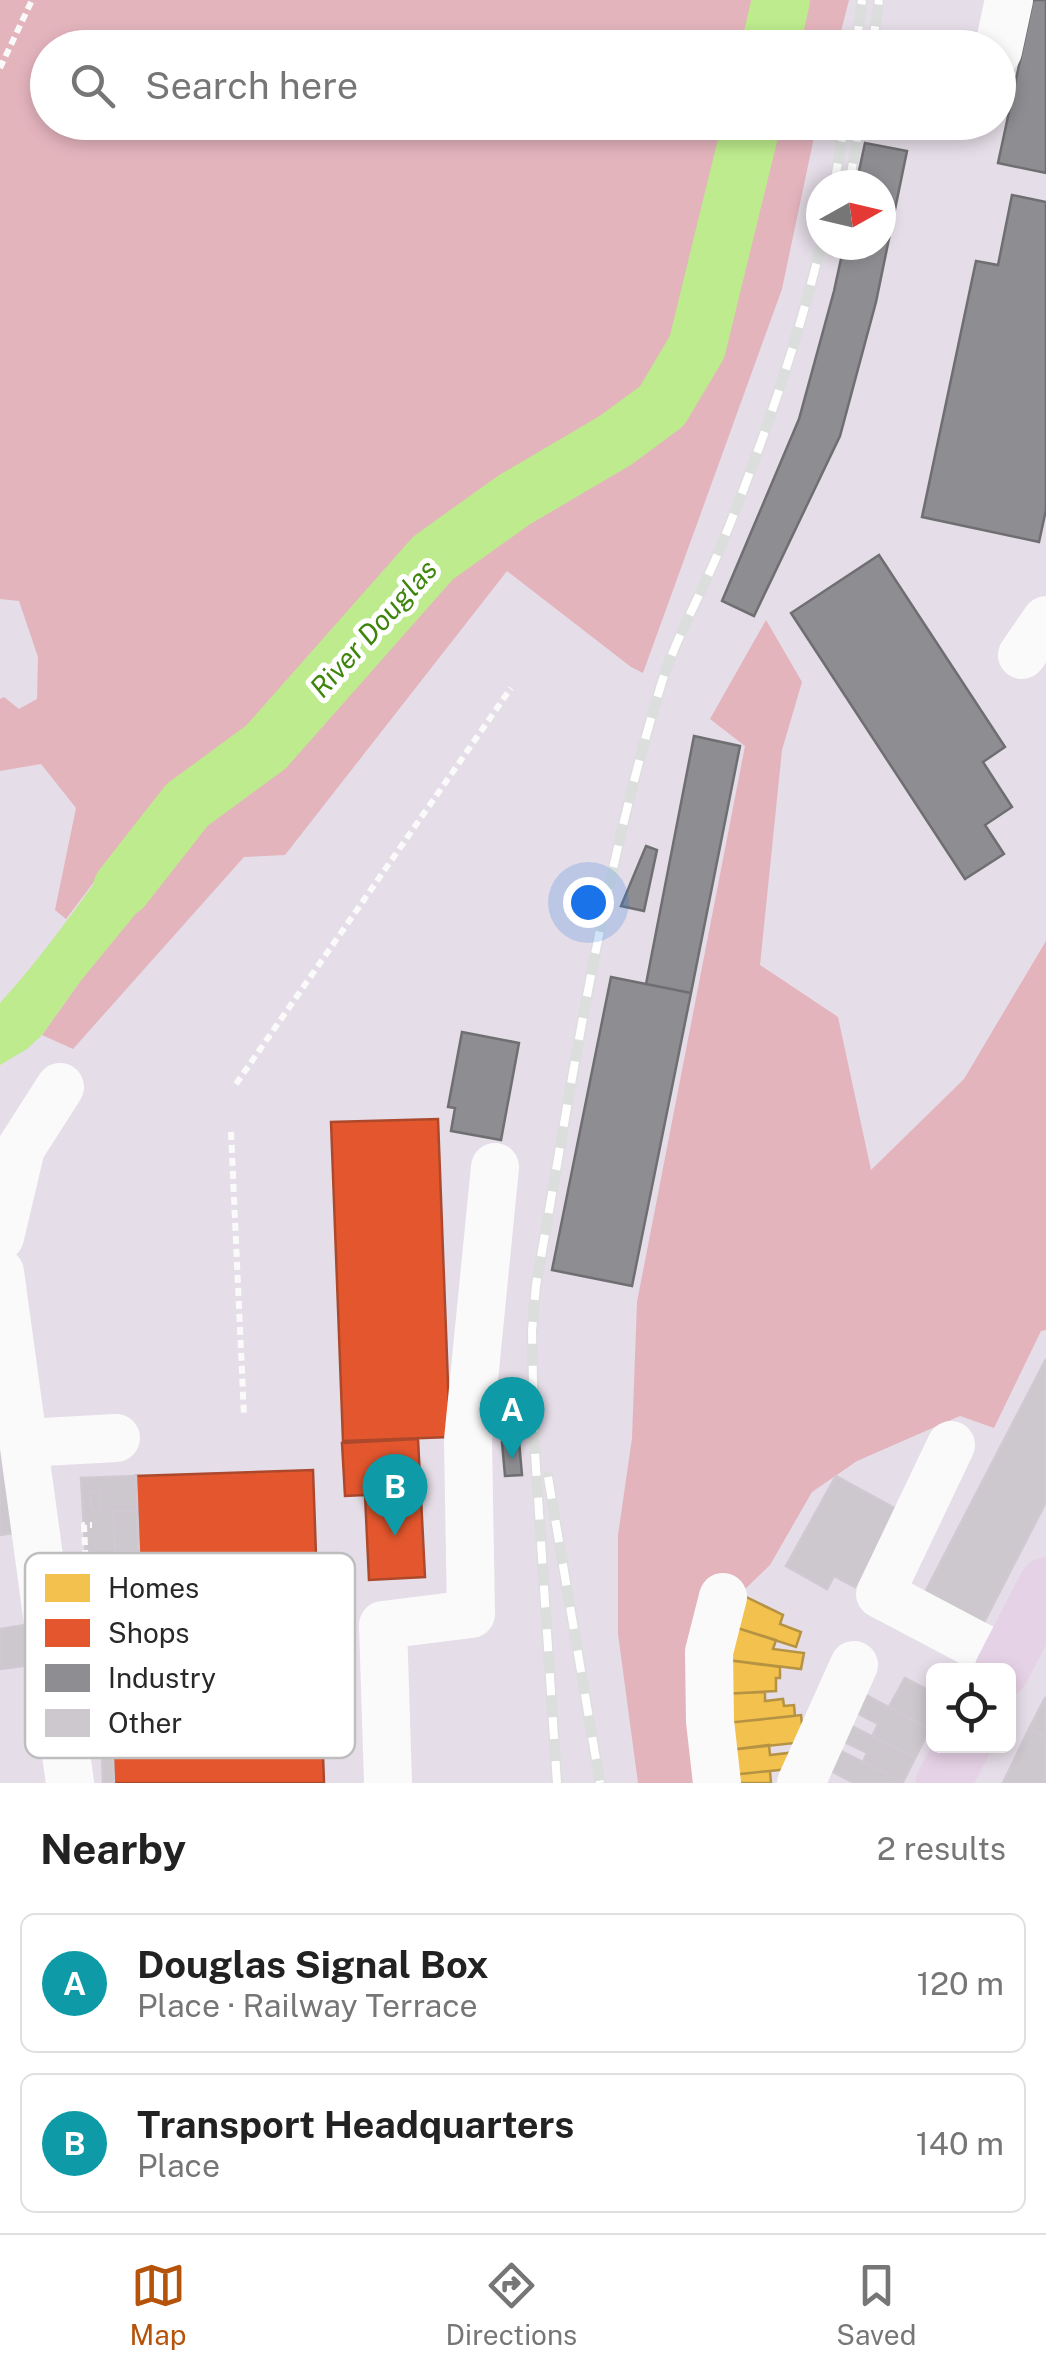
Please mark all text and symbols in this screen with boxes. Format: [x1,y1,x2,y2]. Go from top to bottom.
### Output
search box [30,30,1016,140]
icon: search [65,58,120,113]
text: Search here [145,63,358,108]
north arrow [806,170,896,260]
water label: River Douglas [303,552,443,704]
your location [563,877,614,928]
pin: A [480,1376,544,1459]
pin: B [362,1454,428,1536]
legend [25,1553,355,1758]
text: Homes [108,1571,199,1604]
text: Shops [108,1616,190,1649]
text: Industry [108,1661,216,1694]
map controls [926,1663,1016,1753]
button: locate [926,1663,1016,1753]
text: Other [108,1706,182,1739]
text: Nearby [40,1824,186,1873]
text: 2 results [877,1830,1006,1867]
text: Douglas Signal Box [137,1942,489,1987]
text: A [63,1965,86,2002]
text: 120 m [917,1965,1004,2002]
text: Place · Railway Terrace [137,1987,478,2024]
text: Transport Headquarters [137,2102,574,2147]
text: B [64,2125,85,2162]
text: 140 m [916,2125,1004,2162]
text: Place [137,2147,220,2184]
tab: Map [130,2258,186,2351]
tab: Directions [446,2258,577,2351]
tab: Saved [836,2258,916,2351]

